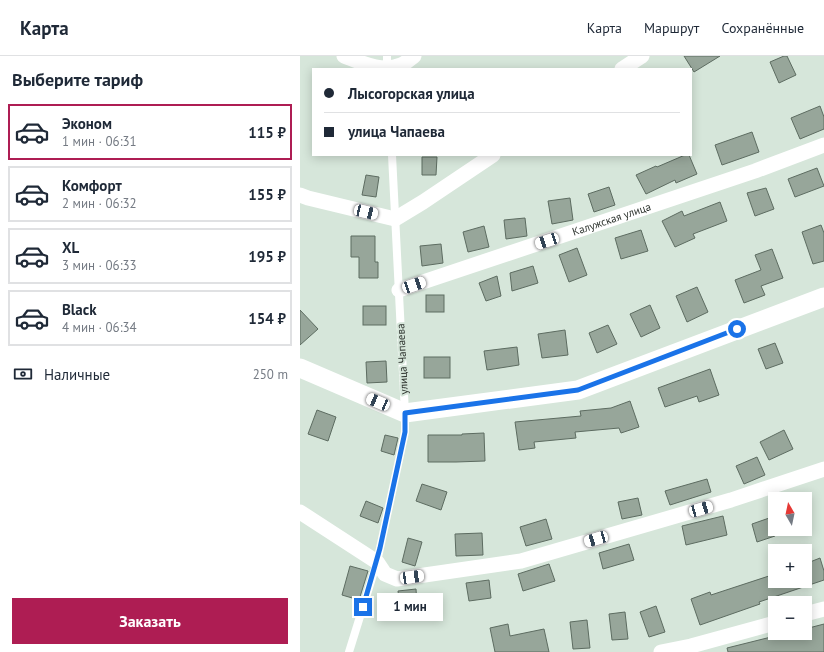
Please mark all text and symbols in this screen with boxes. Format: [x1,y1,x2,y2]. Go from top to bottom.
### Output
text: Карта [20,16,69,40]
text: Карта [587,19,622,37]
text: Маршрут [644,19,699,37]
text: Сохранённые [721,19,804,37]
text: Выберите тариф [12,68,143,91]
text: Лысогорская улица [348,84,475,103]
icon: car [14,114,50,150]
text: Эконом [62,114,112,133]
text: улица Чапаева [348,122,445,141]
text: 115 ₽ [248,123,286,142]
text: 1 мин · 06:31 [62,133,137,150]
icon: car [14,176,50,212]
text: Комфорт [62,176,122,195]
text: 155 ₽ [248,185,286,204]
text: 2 мин · 06:32 [62,195,137,212]
street label: Калужская улица [570,199,653,239]
car [353,203,379,221]
car [534,232,560,250]
icon: car [14,238,50,274]
text: XL [62,238,79,257]
text: 195 ₽ [248,247,286,266]
text: 3 мин · 06:33 [62,257,137,274]
car [401,275,427,295]
icon: car [14,300,50,336]
text: Black [62,300,97,319]
text: 154 ₽ [248,309,286,328]
text: 4 мин · 06:34 [62,319,137,336]
route start [728,320,746,338]
street label: улица Чапаева [393,323,411,395]
icon: cash [12,363,34,385]
text: Наличные [44,365,110,384]
text: 250 m [253,366,288,383]
car [365,392,391,412]
north arrow [768,492,812,536]
map controls [768,492,812,640]
car [688,500,714,518]
car [583,530,609,548]
button: + [768,544,812,588]
car [399,569,425,585]
callout: 1 мин [377,593,443,621]
button: − [768,596,812,640]
button: Заказать [12,598,288,644]
route end [354,598,372,616]
text: 1 мин [393,598,427,615]

